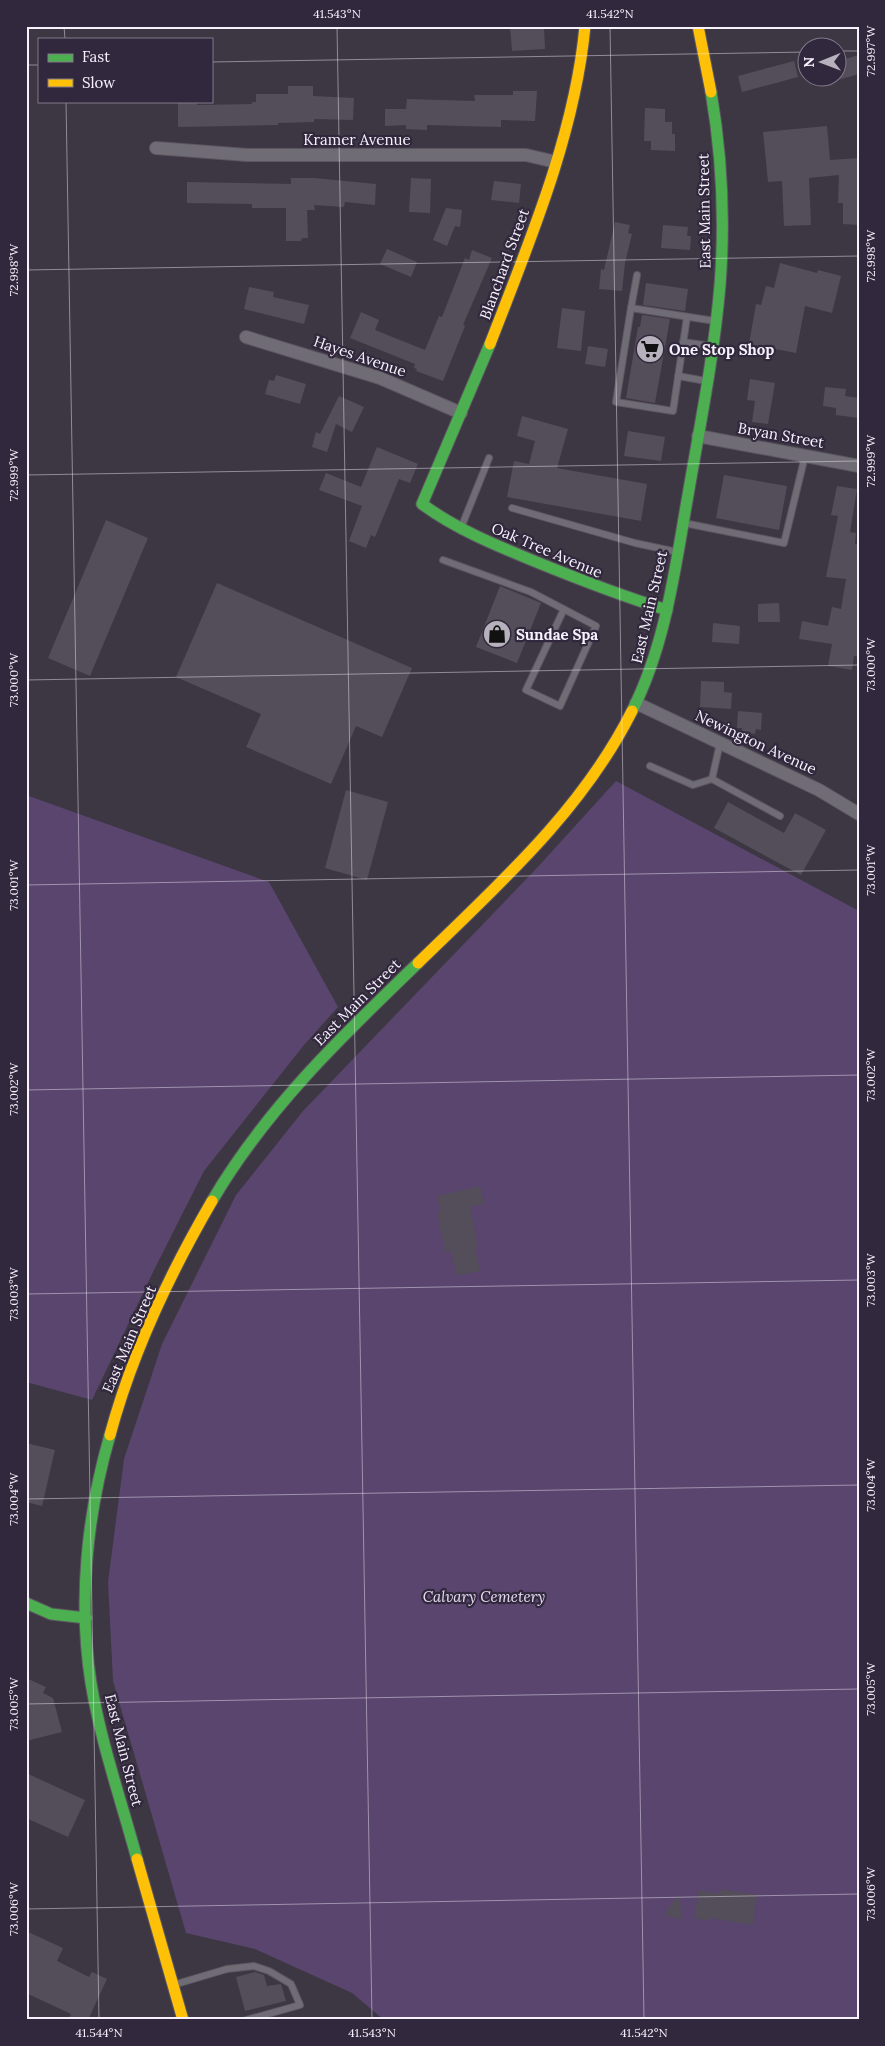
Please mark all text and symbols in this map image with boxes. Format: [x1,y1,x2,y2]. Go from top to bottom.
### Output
text: 41.543°N [313,6,361,21]
text: 41.542°N [586,6,634,21]
text: 72.997°W [863,25,878,76]
legend [38,38,212,102]
north arrow [798,38,848,88]
text: Fast [82,47,110,66]
text: N [800,56,818,68]
text: Slow [82,73,115,92]
street label: Kramer Avenue [303,130,411,149]
street label: East Main Street [693,153,715,269]
street label: Blanchard Street [475,206,533,322]
text: 72.998°W [863,229,878,282]
text: 72.998°W [6,243,21,296]
street label: Hayes Avenue [311,331,409,381]
supermarket icon: One Stop Shop [635,334,665,364]
place label: One Stop Shop [669,340,774,359]
street label: Bryan Street [736,418,826,452]
text: 72.999°W [863,434,878,487]
text: 72.999°W [6,448,21,501]
street label: Oak Tree Avenue [489,518,605,582]
street label: East Main Street [627,549,671,665]
shop icon: Sundae Spa [482,619,512,649]
place label: Sundae Spa [516,625,598,644]
text: 73.000°W [863,637,878,692]
text: 73.000°W [6,652,21,707]
street label: Newington Avenue [692,706,820,778]
text: 73.001°W [863,843,878,896]
text: 73.001°W [6,858,21,911]
street label: East Main Street [310,954,405,1049]
text: 73.002°W [863,1047,878,1102]
text: 73.002°W [6,1061,21,1116]
text: 73.003°W [863,1252,878,1307]
text: 73.003°W [6,1266,21,1321]
street label: East Main Street [98,1282,160,1396]
text: 73.004°W [863,1457,878,1512]
text: 73.004°W [6,1471,21,1526]
park label: Calvary Cemetery [423,1587,545,1606]
text: 73.005°W [863,1661,878,1716]
text: 73.005°W [6,1676,21,1731]
street label: East Main Street [101,1692,147,1808]
text: 73.006°W [863,1866,878,1921]
text: 73.006°W [6,1881,21,1936]
text: 41.544°N [75,2025,123,2040]
text: 41.543°N [348,2025,396,2040]
text: 41.542°N [620,2025,668,2040]

